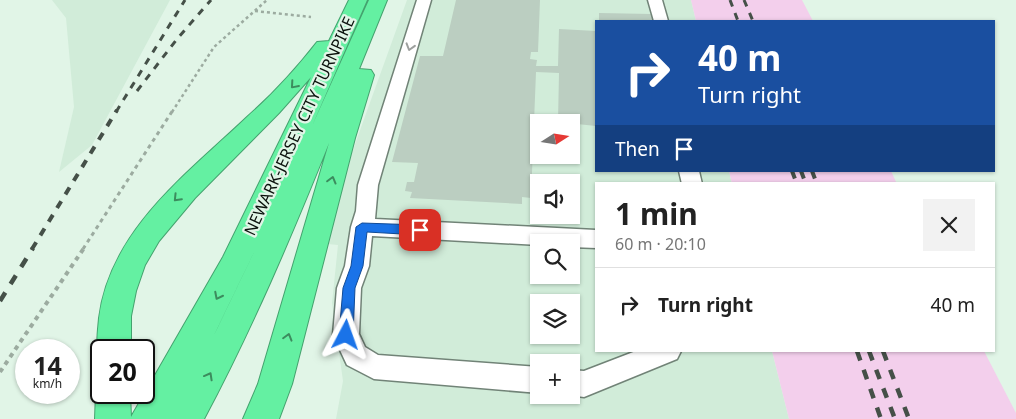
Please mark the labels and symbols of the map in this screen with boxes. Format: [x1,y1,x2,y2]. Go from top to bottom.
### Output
street label: NEWARK-JERSEY CITY TURNPIKE [239,13,359,239]
one-way arrow [405,42,415,50]
one-way arrow [291,79,300,88]
north arrow [530,114,580,164]
one-way arrow [326,176,336,185]
one-way arrow [174,193,183,202]
pin [399,209,441,251]
one-way arrow [213,291,224,300]
position arrow [319,308,371,360]
one-way arrow [283,333,293,341]
speed limit sign: 20 [90,339,155,404]
one-way arrow [202,373,212,382]

